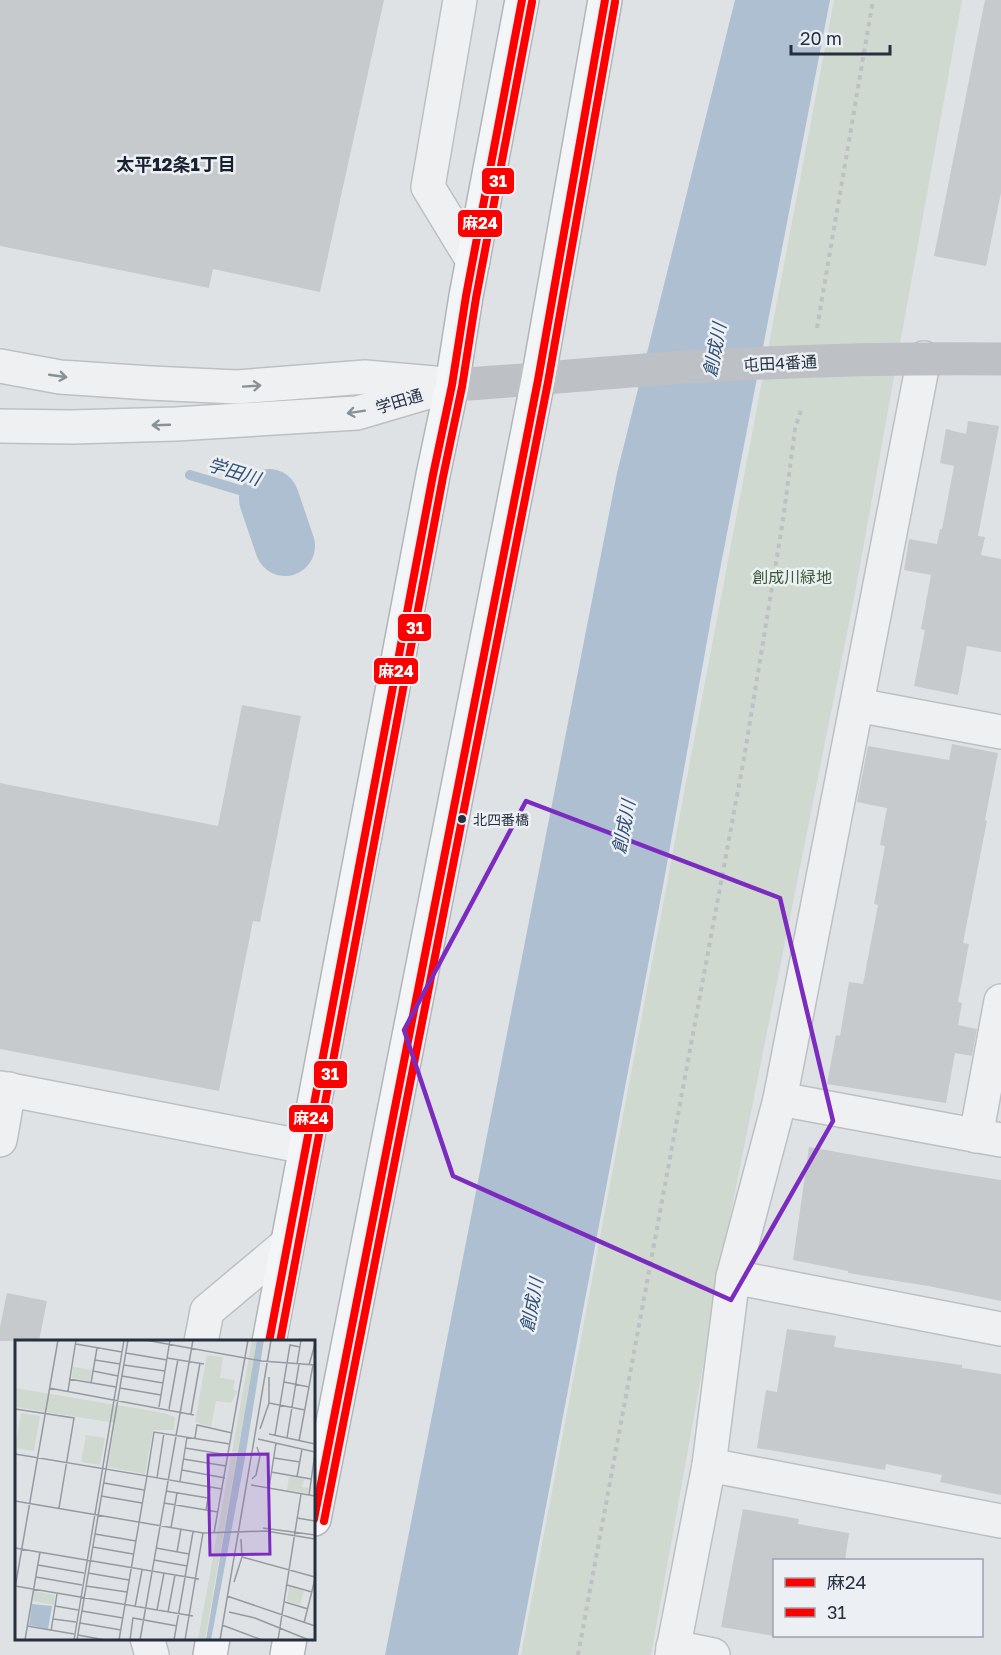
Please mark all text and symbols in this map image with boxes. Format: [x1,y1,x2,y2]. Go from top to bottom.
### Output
scale bar [791,18,890,56]
text: 20 m [800,27,842,49]
district label: 太平12条1丁目 [116,153,236,175]
line badge: 31 [481,167,515,195]
text: 31 [489,171,507,191]
line badge: 麻24 [457,209,503,238]
text: 麻24 [462,213,498,233]
water label: 創成川 [698,319,730,378]
street label: 屯田4番通 [743,351,817,375]
one-way arrow [47,371,67,382]
one-way arrow [242,380,262,391]
street label: 学田通 [373,384,425,418]
one-way arrow [346,407,366,418]
one-way arrow [152,419,172,430]
water label: 学田川 [205,453,265,490]
park label: 創成川緑地 [752,567,832,587]
line badge: 31 [397,613,432,642]
text: 31 [406,618,424,638]
line badge: 麻24 [373,657,419,685]
text: 麻24 [378,661,414,681]
water label: 創成川 [607,796,639,855]
place label: 北四番橋 [473,811,529,828]
marker: 北四番橋 [456,813,468,825]
line badge: 31 [313,1060,348,1089]
text: 31 [321,1064,339,1084]
line badge: 麻24 [288,1104,334,1133]
text: 麻24 [293,1108,329,1128]
water label: 創成川 [515,1274,547,1333]
inset map [15,1340,315,1640]
legend [773,1559,983,1637]
text: 麻24 [827,1571,866,1593]
text: 31 [827,1601,847,1623]

